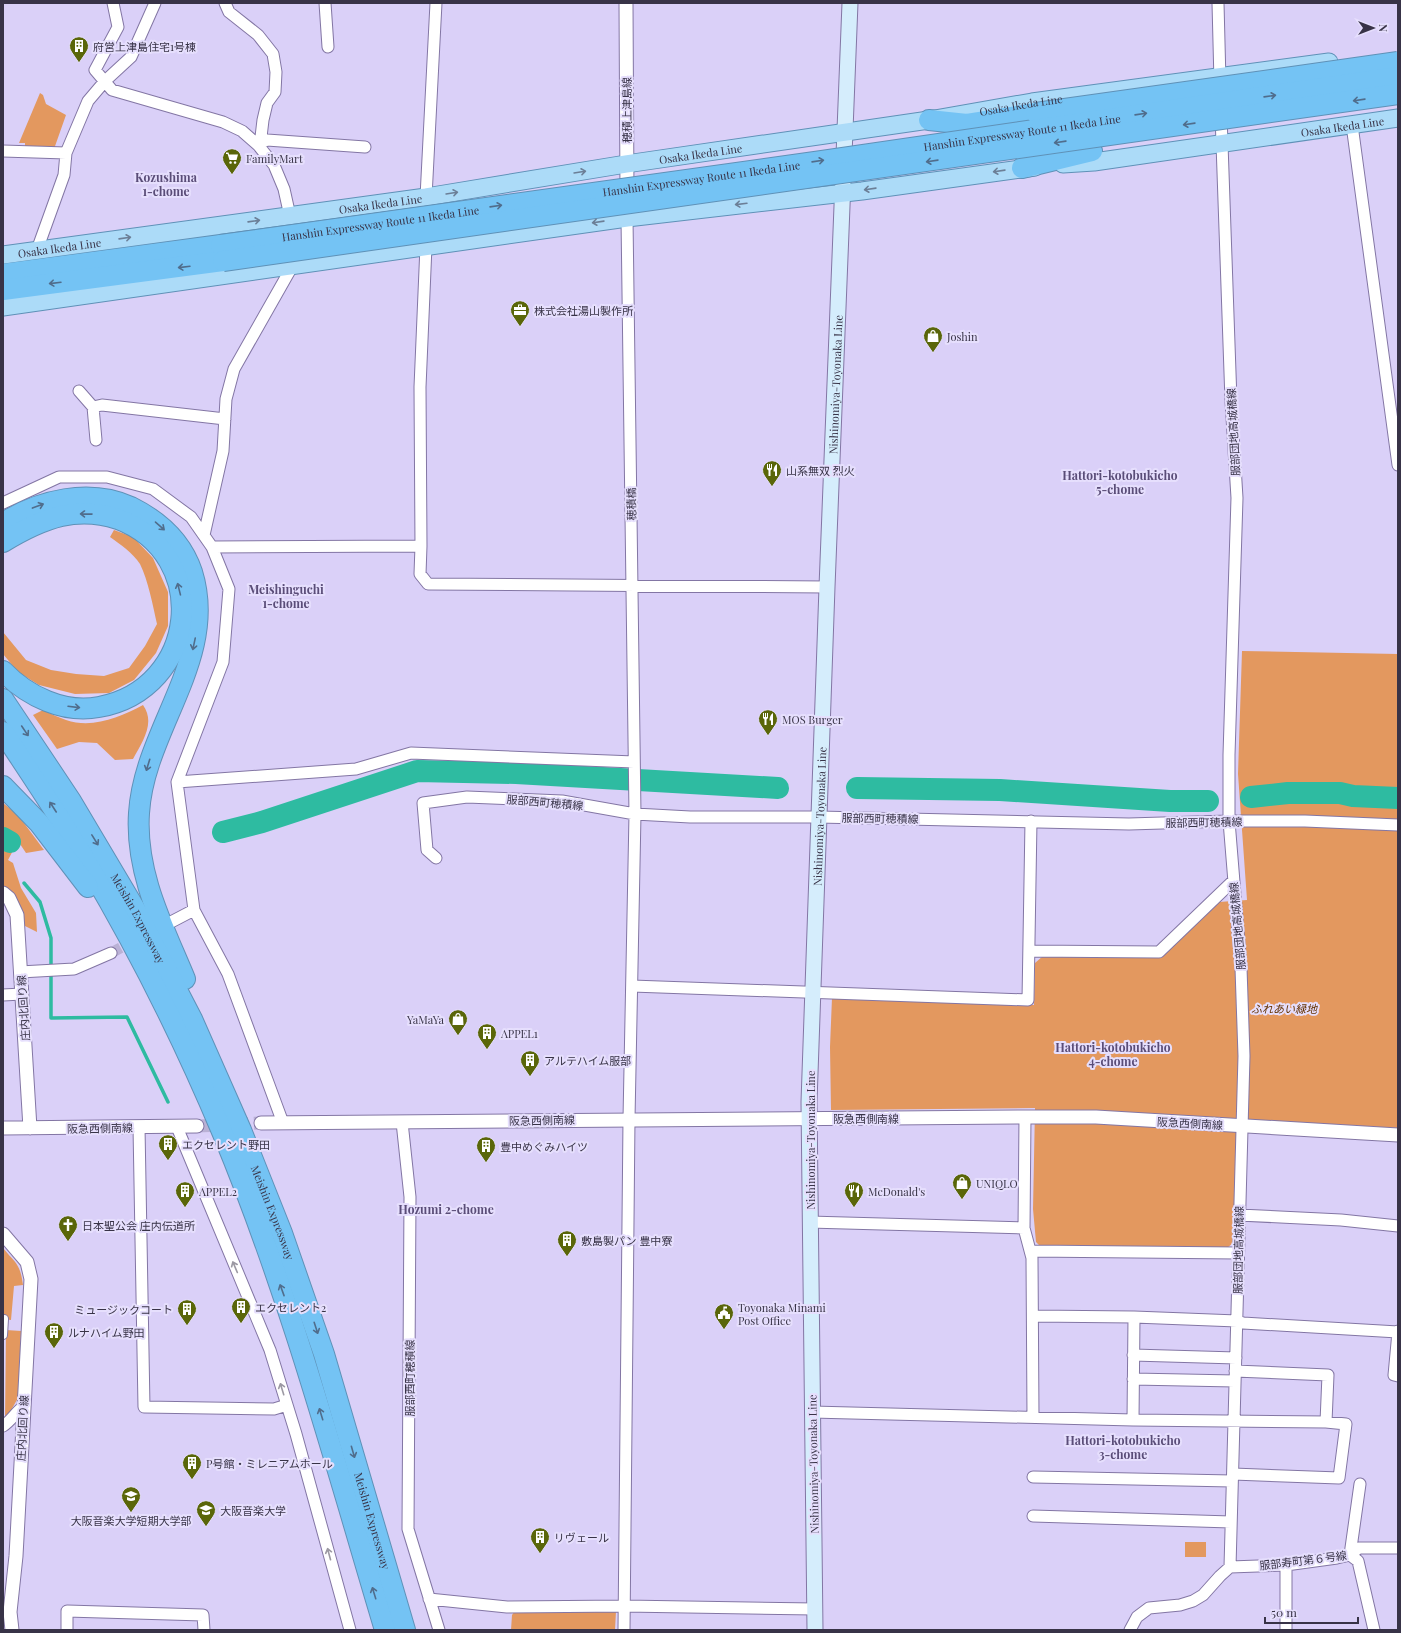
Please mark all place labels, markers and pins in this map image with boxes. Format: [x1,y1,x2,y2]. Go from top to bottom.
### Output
building icon: 府営上津島住宅1号棟 [68,35,90,63]
place label: 府営上津島住宅1号棟 [93,39,196,54]
supermarket icon: FamilyMart [221,147,243,175]
place label: FamilyMart [246,151,303,166]
office icon: 株式会社湯山製作所 [509,299,531,327]
place label: 株式会社湯山製作所 [534,303,634,318]
shop icon: Joshin [922,325,944,353]
place label: Joshin [946,329,978,344]
restaurant icon: 山系無双 烈火 [761,459,783,487]
place label: 山系無双 烈火 [786,463,855,478]
restaurant icon: MOS Burger [757,708,779,736]
place label: MOS Burger [782,712,843,727]
shop icon: YaMaYa [447,1008,469,1036]
place label: YaMaYa [406,1012,445,1027]
building icon: APPEL1 [476,1022,498,1050]
place label: APPEL1 [500,1026,538,1041]
building icon: アルテハイム服部 [519,1049,541,1077]
place label: アルテハイム服部 [544,1053,631,1068]
building icon: エクセレント野田 [157,1133,179,1161]
building icon: 豊中めぐみハイツ [475,1135,497,1163]
place label: エクセレント野田 [182,1137,270,1152]
place label: 豊中めぐみハイツ [500,1139,588,1154]
shop icon: UNIQLO [951,1172,973,1200]
place label: UNIQLO [976,1176,1018,1191]
building icon: APPEL2 [174,1180,196,1208]
restaurant icon: McDonald's [843,1180,865,1208]
place label: APPEL2 [198,1184,237,1199]
place label: McDonald's [868,1184,925,1199]
church icon: 日本聖公会 庄内伝道所 [57,1214,79,1242]
place label: 日本聖公会 庄内伝道所 [82,1218,196,1233]
building icon: 敷島製パン 豊中寮 [556,1229,578,1257]
place label: 敷島製パン 豊中寮 [581,1233,672,1248]
building icon: エクセレント2 [230,1296,252,1324]
building icon: ミュージックコート [176,1298,198,1326]
place label: エクセレント2 [255,1300,326,1315]
place label: Toyonaka Minami Post Office [738,1300,826,1328]
place label: ミュージックコート [74,1302,173,1317]
public building icon: Toyonaka Minami Post Office [713,1302,735,1330]
building icon: ルナハイム野田 [43,1321,65,1349]
place label: ルナハイム野田 [68,1325,145,1340]
building icon: P号館・ミレニアムホール [181,1452,203,1480]
place label: P号館・ミレニアムホール [206,1456,333,1471]
school or university icon: 大阪音楽大学短期大学部 [120,1485,142,1513]
school or university icon: 大阪音楽大学 [195,1499,217,1527]
place label: 大阪音楽大学 [220,1503,286,1518]
place label: 大阪音楽大学短期大学部 [71,1513,192,1528]
building icon: リヴェール [529,1526,551,1554]
place label: リヴェール [554,1530,609,1545]

